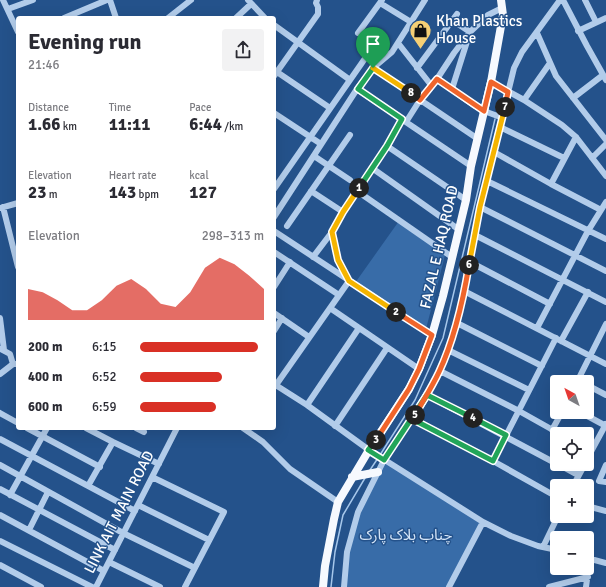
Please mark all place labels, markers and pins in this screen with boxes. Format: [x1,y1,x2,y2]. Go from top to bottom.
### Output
place label: Khan Plastics House [436,12,523,47]
shop icon: Khan Plastics House [407,17,433,50]
pin [356,27,390,68]
pin: 8 [401,83,421,103]
pin: 7 [495,97,515,117]
pin: 1 [349,178,369,198]
pin: 6 [459,255,479,275]
pin: 2 [386,302,406,322]
pin: 5 [405,405,425,425]
pin: 4 [463,408,483,428]
pin: 3 [366,430,386,450]

